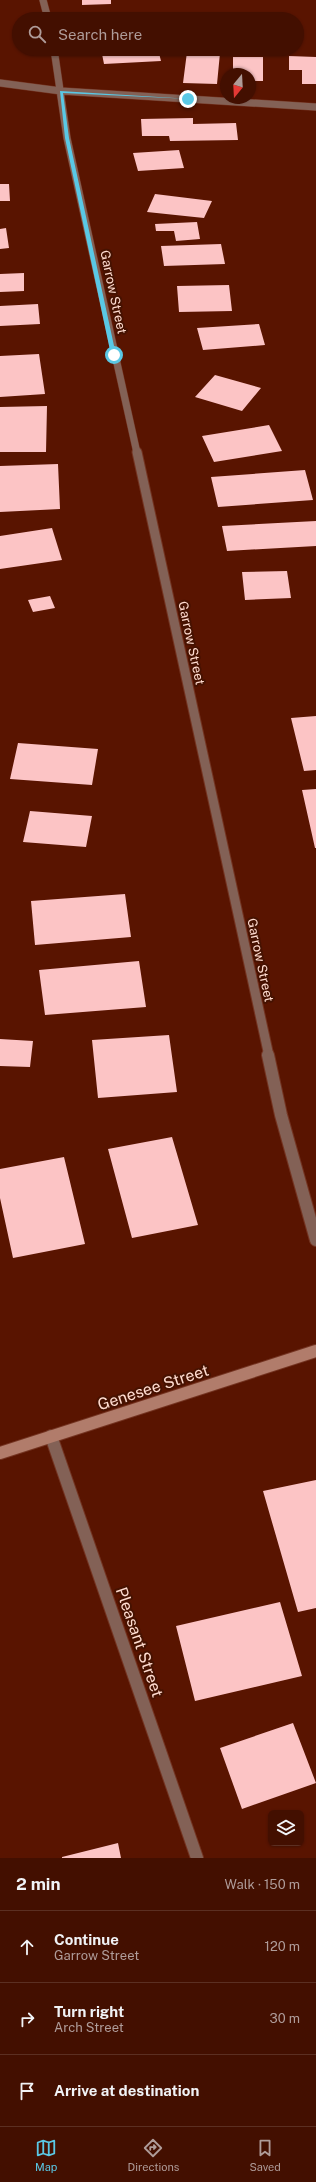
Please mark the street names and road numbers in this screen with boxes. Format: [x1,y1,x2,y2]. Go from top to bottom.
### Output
street label: Garrow Street [97,249,130,335]
street label: Garrow Street [175,600,208,686]
street label: Garrow Street [244,917,277,1003]
street label: Genesee Street [95,1361,211,1414]
street label: Pleasant Street [112,1585,167,1700]

